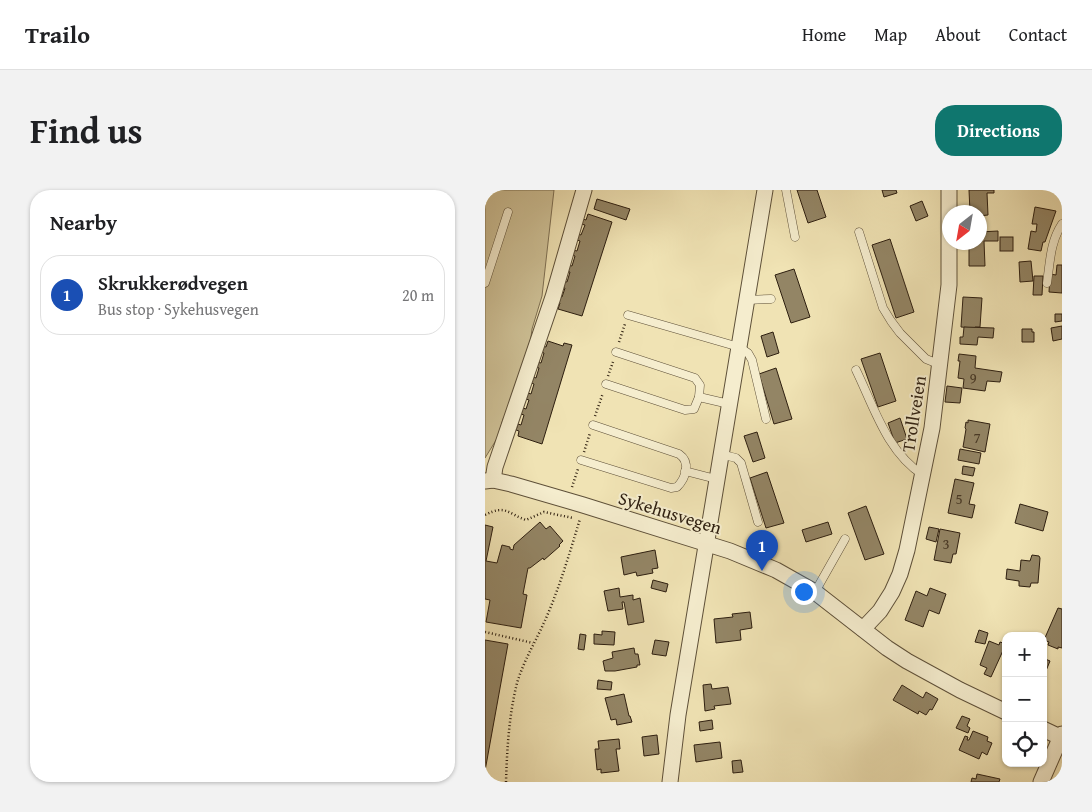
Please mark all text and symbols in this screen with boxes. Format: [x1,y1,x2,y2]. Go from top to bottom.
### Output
text: Trailo [25,17,90,52]
text: Home [802,21,846,48]
text: Map [874,21,907,48]
text: About [935,21,981,48]
text: Contact [1009,21,1067,48]
text: Find us [30,105,143,156]
button: Directions [935,105,1062,156]
north arrow [942,205,987,250]
text: Nearby [50,207,117,238]
text: Skrukkerødvegen [98,269,248,297]
text: 1 [63,283,71,307]
text: 20 m [402,283,434,307]
text: Bus stop · Sykehusvegen [98,297,259,321]
house number: 9 [969,367,977,388]
street label: Trollveien [894,374,933,454]
house number: 7 [973,427,981,448]
street label: Sykehusvegen [615,484,725,541]
house number: 5 [955,488,963,509]
pin: 1 [746,530,778,571]
house number: 3 [942,533,950,554]
your location [791,579,817,605]
map controls [1002,632,1047,767]
button: + [1002,632,1047,677]
button: − [1002,677,1047,722]
button: locate [1002,722,1047,767]

